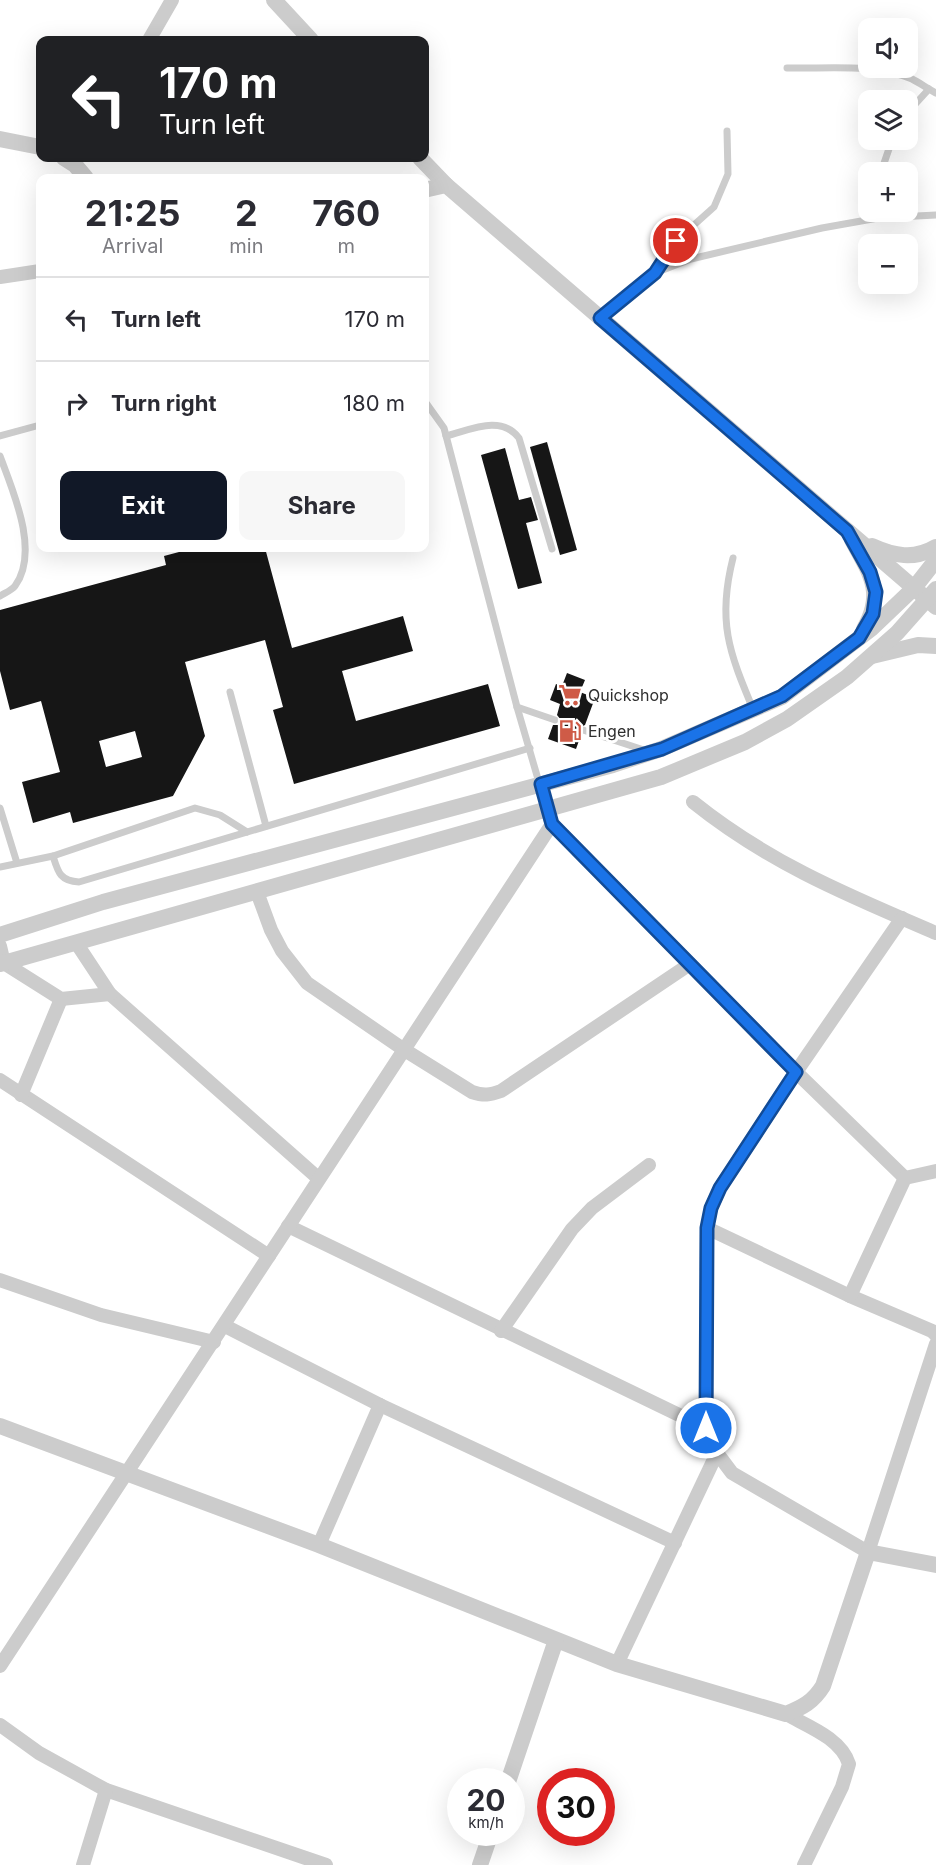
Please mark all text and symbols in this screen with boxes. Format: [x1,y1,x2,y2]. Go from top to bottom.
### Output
map controls [858,18,918,294]
button: sound [858,18,918,78]
text: 170 m [159,57,277,108]
icon: left [60,60,138,138]
button: layers [858,90,918,150]
text: Turn left [159,108,265,141]
button: + [858,162,918,222]
text: 21:25 [85,191,181,235]
text: 2 [235,191,258,235]
text: 760 [312,191,380,235]
pin [650,215,701,266]
icon: arrive [659,224,692,257]
text: Arrival [102,234,163,258]
text: min [229,234,264,258]
text: m [338,234,355,258]
button: − [858,234,918,294]
icon: left [60,303,93,336]
text: Turn left [111,306,201,332]
text: 170 m [345,306,405,332]
icon: right [60,387,93,420]
text: Turn right [111,390,217,416]
text: 180 m [343,390,405,416]
button: Exit [60,471,227,540]
button: Share [239,471,405,540]
supermarket icon: Quickshop [557,682,583,708]
place label: Quickshop [588,685,669,705]
fuel station icon: Engen [557,718,583,744]
place label: Engen [588,721,636,741]
position arrow [674,1396,738,1460]
speed limit sign: 30 [537,1768,615,1846]
text: 20 [466,1782,506,1818]
text: km/h [468,1813,504,1832]

